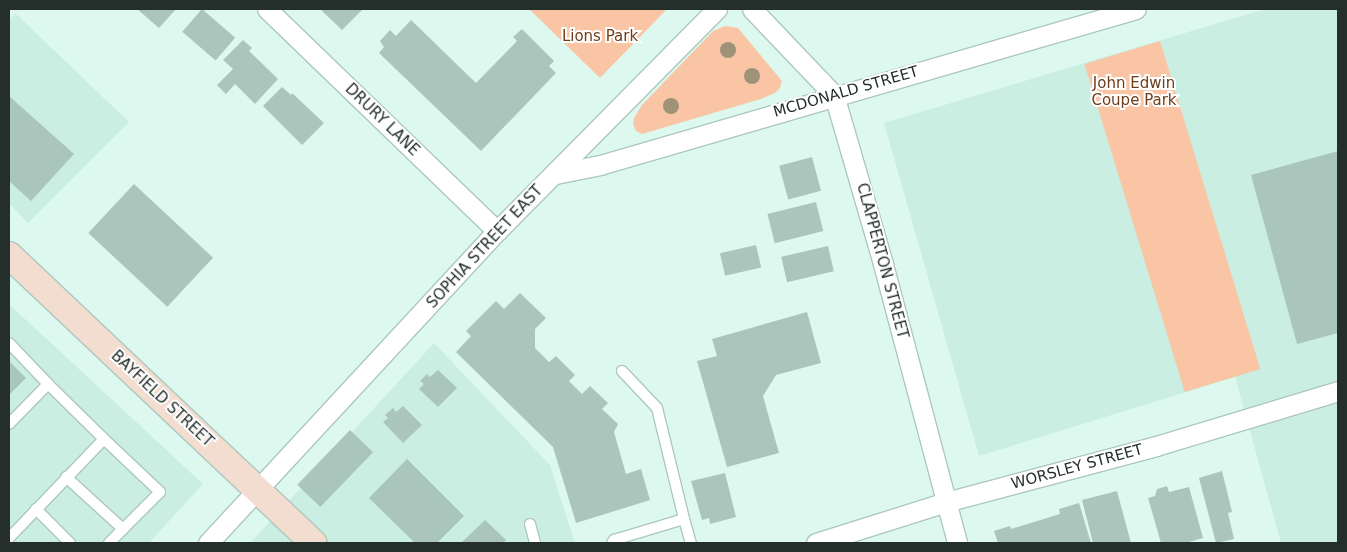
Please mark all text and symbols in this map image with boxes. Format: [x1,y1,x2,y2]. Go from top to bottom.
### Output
park label: Lions Park [562,28,638,46]
street label: MCDONALD STREET [771,63,921,121]
park label: John Edwin Coupe Park [1091,74,1177,109]
street label: DRURY LANE [341,80,423,160]
street label: CLAPPERTON STREET [853,181,911,341]
street label: SOPHIA STREET EAST [423,182,547,312]
street label: BAYFIELD STREET [107,347,217,451]
street label: WORSLEY STREET [1009,441,1145,493]

